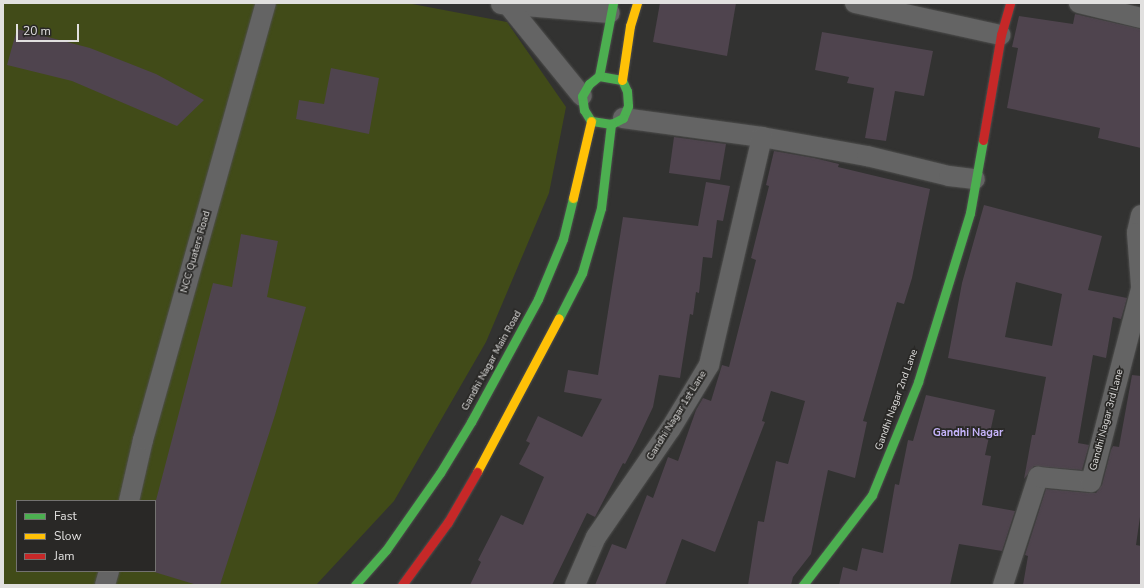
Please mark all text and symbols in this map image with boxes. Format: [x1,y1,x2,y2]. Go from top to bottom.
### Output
scale bar [18,16,81,42]
text: 20 m [23,23,51,39]
street label: NCC Quaters Road [179,210,213,294]
street label: Gandhi Nagar Main Road [460,309,524,413]
street label: Gandhi Nagar 2nd Lane [873,348,921,452]
street label: Gandhi Nagar 3rd Lane [1088,368,1126,472]
street label: Gandhi Nagar 1st Lane [645,369,709,463]
district label: Gandhi Nagar [933,426,1003,440]
legend [16,500,156,572]
text: Fast [54,508,77,524]
text: Slow [54,528,82,544]
text: Jam [54,548,75,564]

